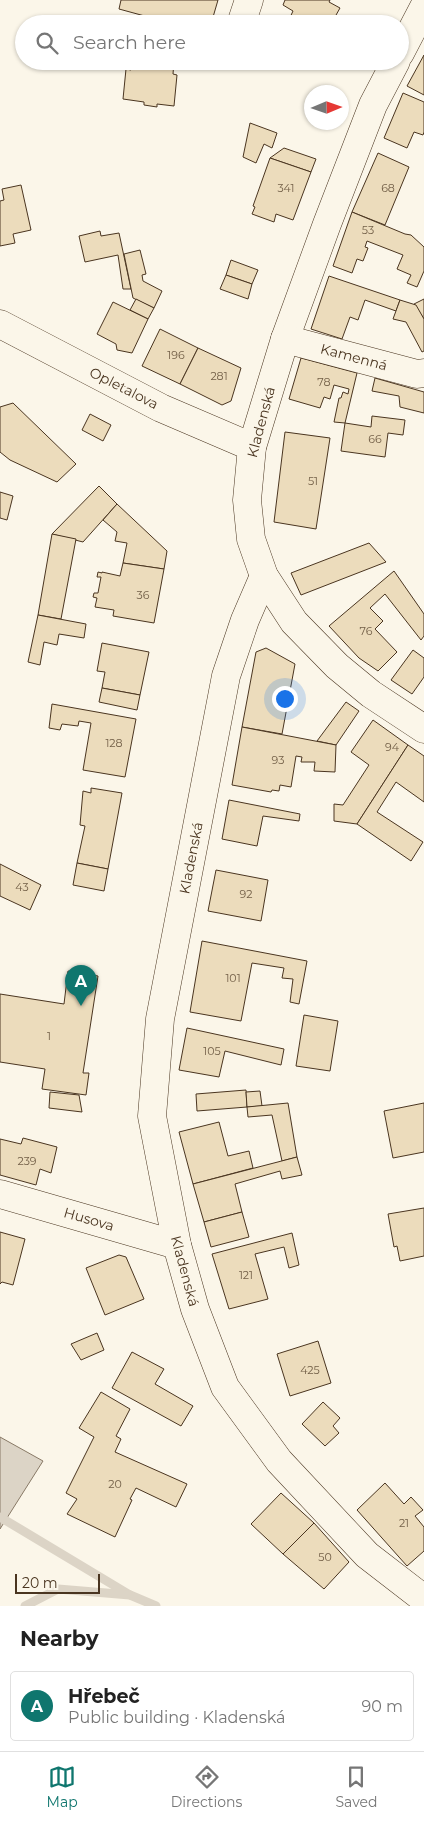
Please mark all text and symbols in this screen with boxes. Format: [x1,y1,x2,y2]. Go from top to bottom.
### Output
search box [15,15,409,70]
icon: search [33,29,61,57]
text: Search here [73,31,186,54]
north arrow [304,85,349,130]
house number: 341 [277,181,295,195]
house number: 68 [381,181,395,195]
house number: 53 [362,223,374,237]
street label: Kamenná [319,339,389,375]
house number: 196 [167,348,185,362]
street label: Opletalova [86,363,162,413]
house number: 281 [210,369,228,383]
house number: 78 [317,375,331,389]
street label: Kladenská [243,385,279,459]
house number: 66 [368,432,382,446]
house number: 51 [308,474,318,488]
house number: 36 [137,588,150,602]
house number: 76 [360,624,373,638]
your location [272,686,298,712]
house number: 128 [105,736,123,750]
house number: 94 [385,740,400,754]
house number: 93 [272,753,284,767]
street label: Kladenská [175,821,207,895]
house number: 43 [15,880,29,894]
house number: 92 [240,887,252,901]
pin: A [65,965,97,1006]
house number: 101 [225,971,241,985]
house number: 1 [47,1029,51,1043]
house number: 105 [203,1044,221,1058]
house number: 239 [17,1154,37,1168]
street label: Husova [62,1203,116,1235]
street label: Kladenská [167,1234,203,1308]
house number: 121 [239,1268,253,1282]
house number: 425 [300,1363,320,1377]
house number: 20 [108,1477,122,1491]
house number: 21 [399,1516,409,1530]
house number: 50 [318,1550,332,1564]
scale bar [15,1571,100,1594]
text: 20 m [22,1574,58,1592]
text: Nearby [20,1626,99,1651]
text: Hřebeč [68,1685,140,1708]
text: A [31,1697,43,1716]
text: 90 m [361,1697,403,1716]
text: Public building · Kladenská [68,1708,286,1727]
tab: Map [47,1763,78,1811]
tab: Directions [171,1763,242,1811]
tab: Saved [335,1763,377,1811]

